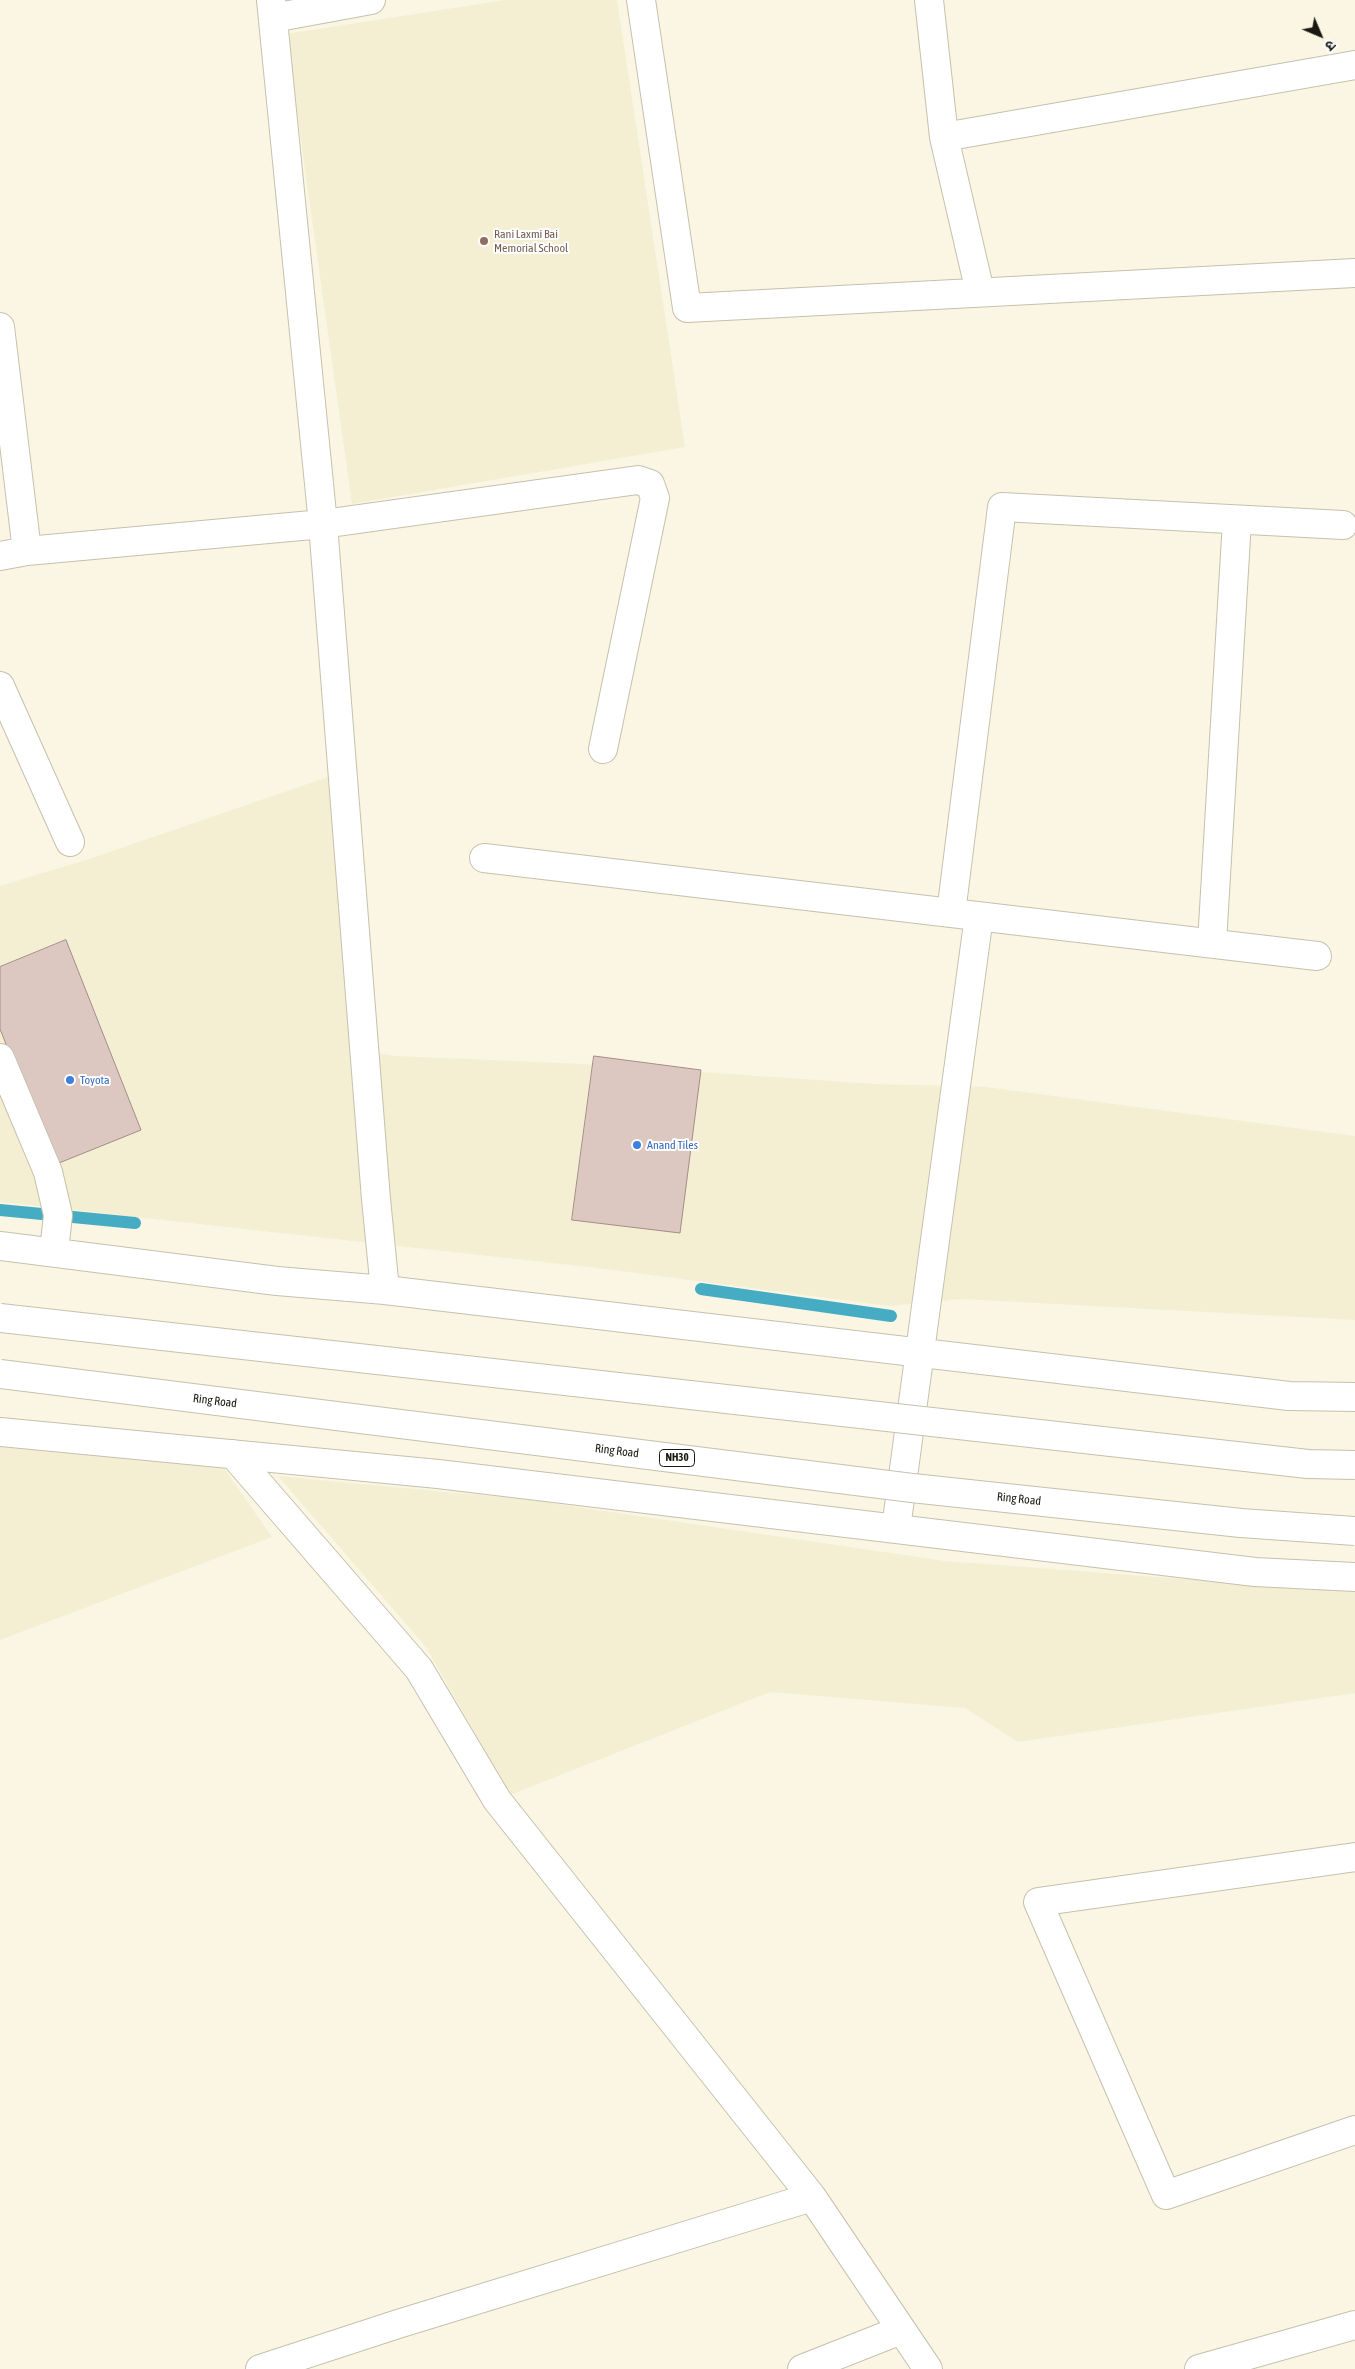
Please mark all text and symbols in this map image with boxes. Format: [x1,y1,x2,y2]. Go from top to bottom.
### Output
north arrow [1295,10,1345,60]
text: उ [1322,37,1339,54]
place label: Rani Laxmi Bai Memorial School [494,227,568,255]
marker: Rani Laxmi Bai Memorial School [478,235,490,247]
place label: Toyota [80,1073,110,1087]
marker: Toyota [64,1074,76,1086]
place label: Anand Tiles [647,1138,698,1152]
marker: Anand Tiles [631,1139,643,1151]
street label: Ring Road [192,1391,238,1411]
street label: Ring Road [594,1441,640,1461]
road number: NH30 [660,1450,694,1466]
street label: Ring Road [996,1490,1042,1508]

